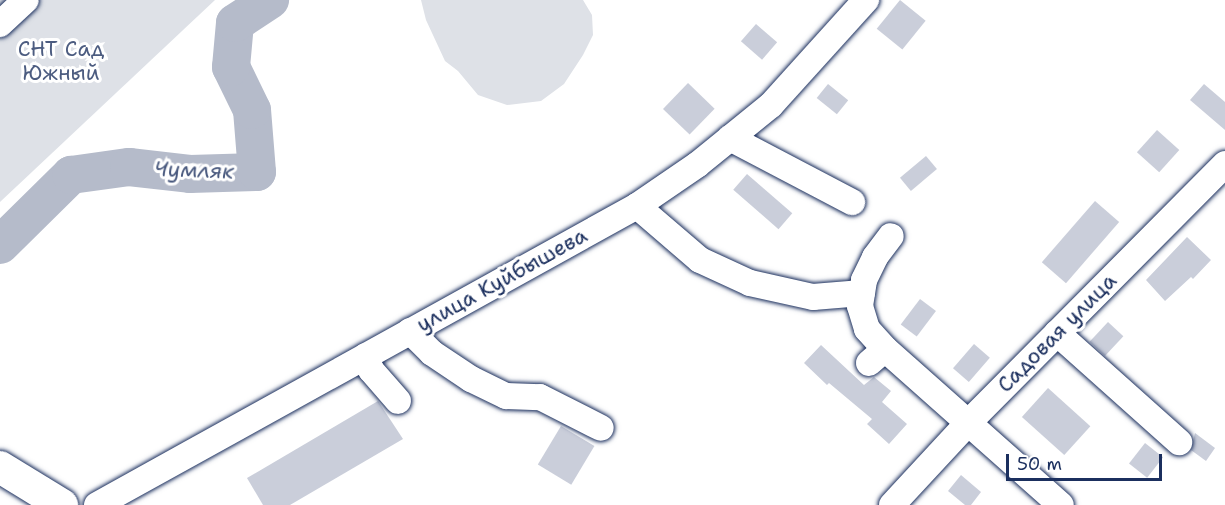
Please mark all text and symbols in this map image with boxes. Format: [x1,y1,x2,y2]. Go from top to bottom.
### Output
park label: СНТ Сад Южный [18,36,104,86]
water label: Чумляк [154,155,234,185]
street label: улица Куйбышева [412,223,592,337]
street label: Садовая улица [992,268,1122,398]
scale bar [1009,442,1165,480]
text: 50 m [1017,452,1062,476]

